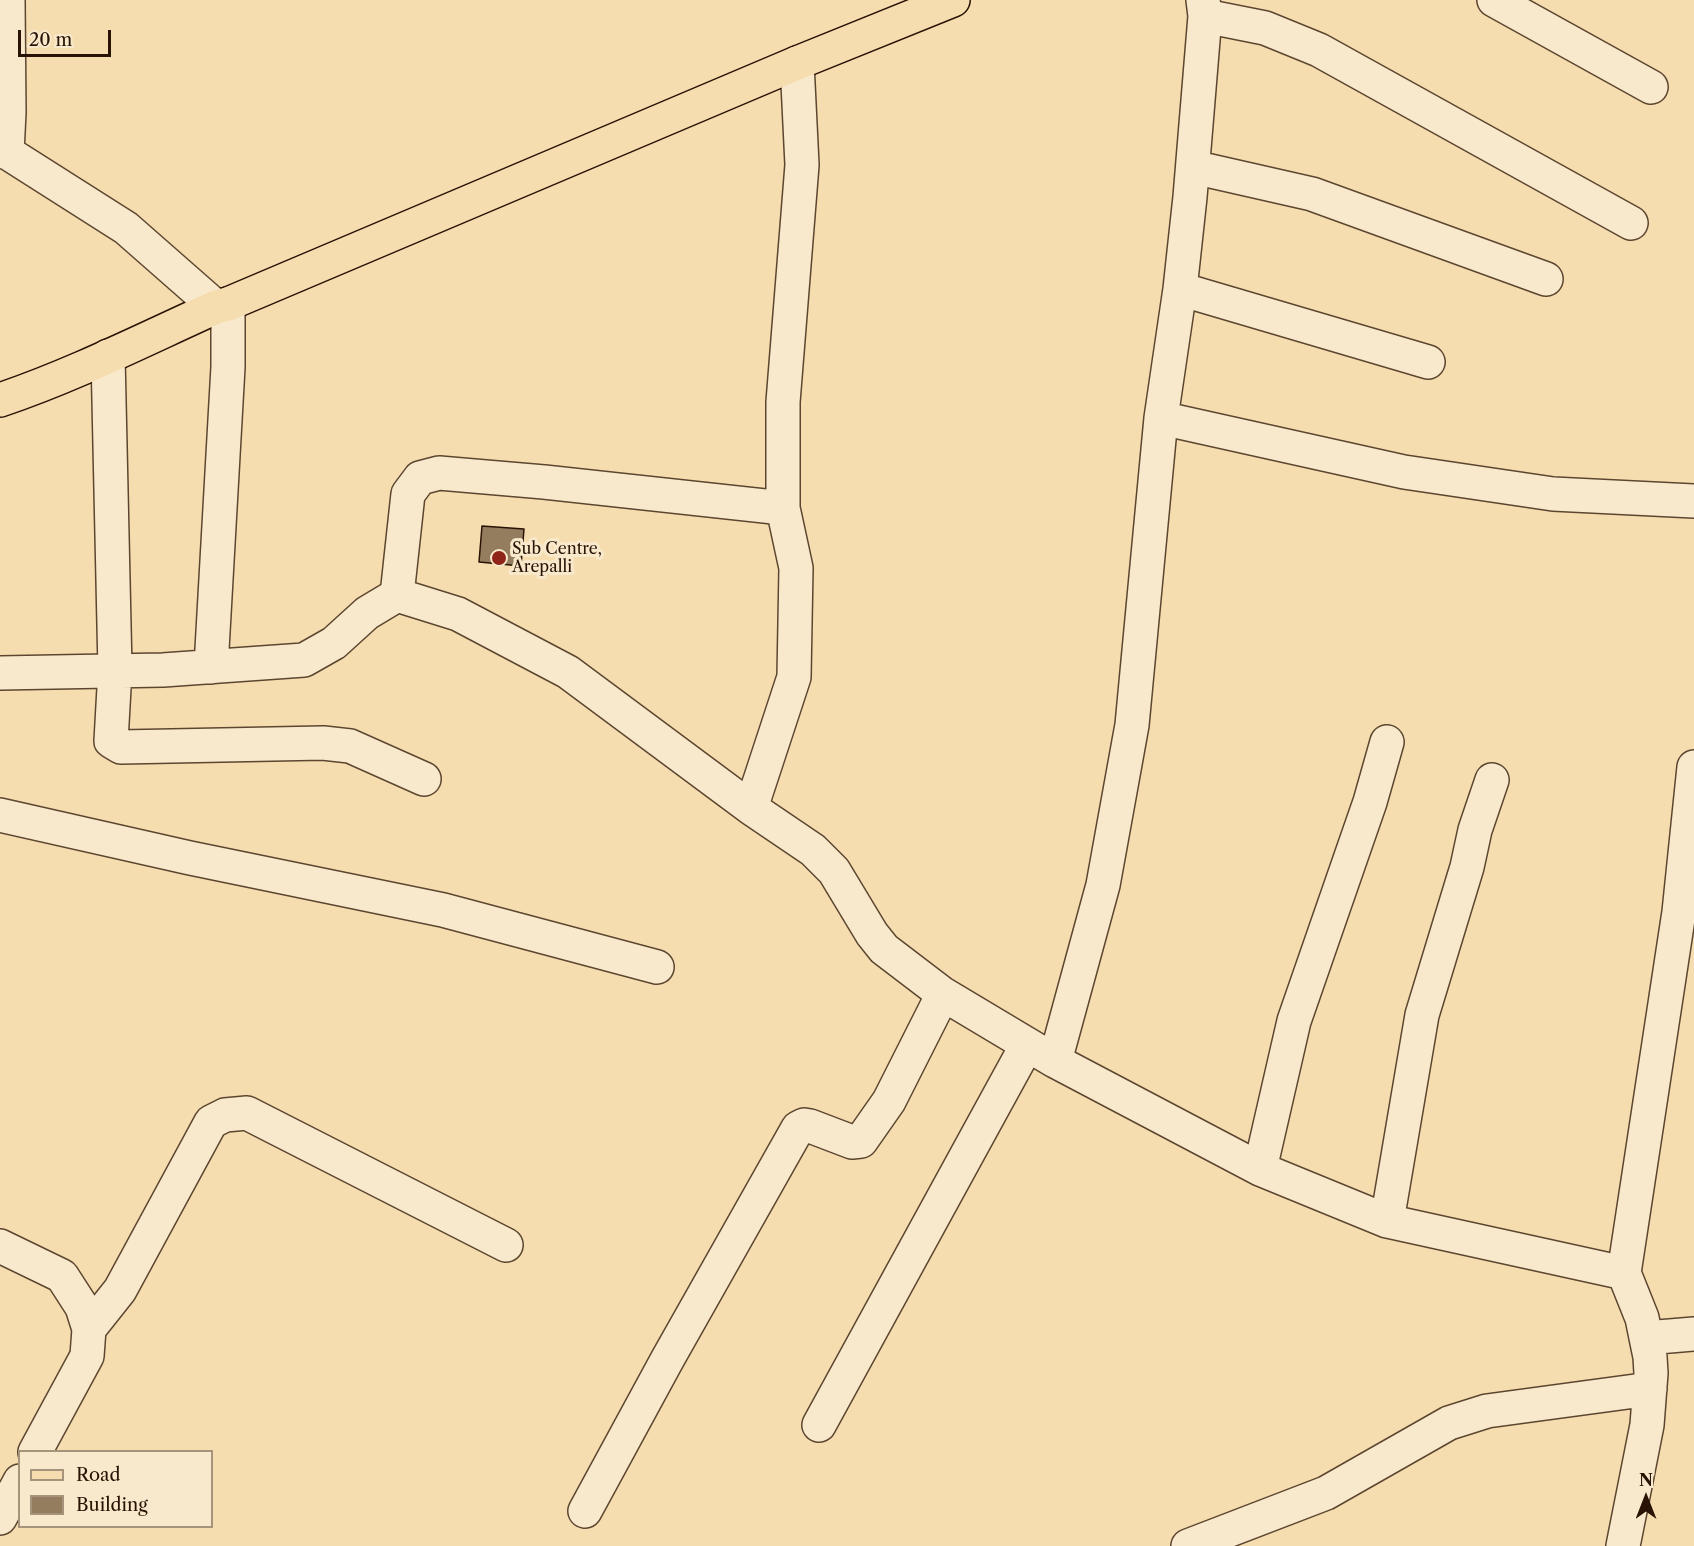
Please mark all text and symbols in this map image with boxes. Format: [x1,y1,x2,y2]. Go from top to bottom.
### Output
scale bar [21,18,114,56]
text: 20 m [29,29,72,51]
place label: Sub Centre, Arepalli [512,539,602,577]
marker: Sub Centre, Arepalli [490,549,508,567]
legend [18,1450,213,1528]
text: Road [76,1464,121,1486]
north arrow [1616,1468,1676,1528]
text: N [1639,1470,1653,1490]
text: Building [76,1494,148,1516]

